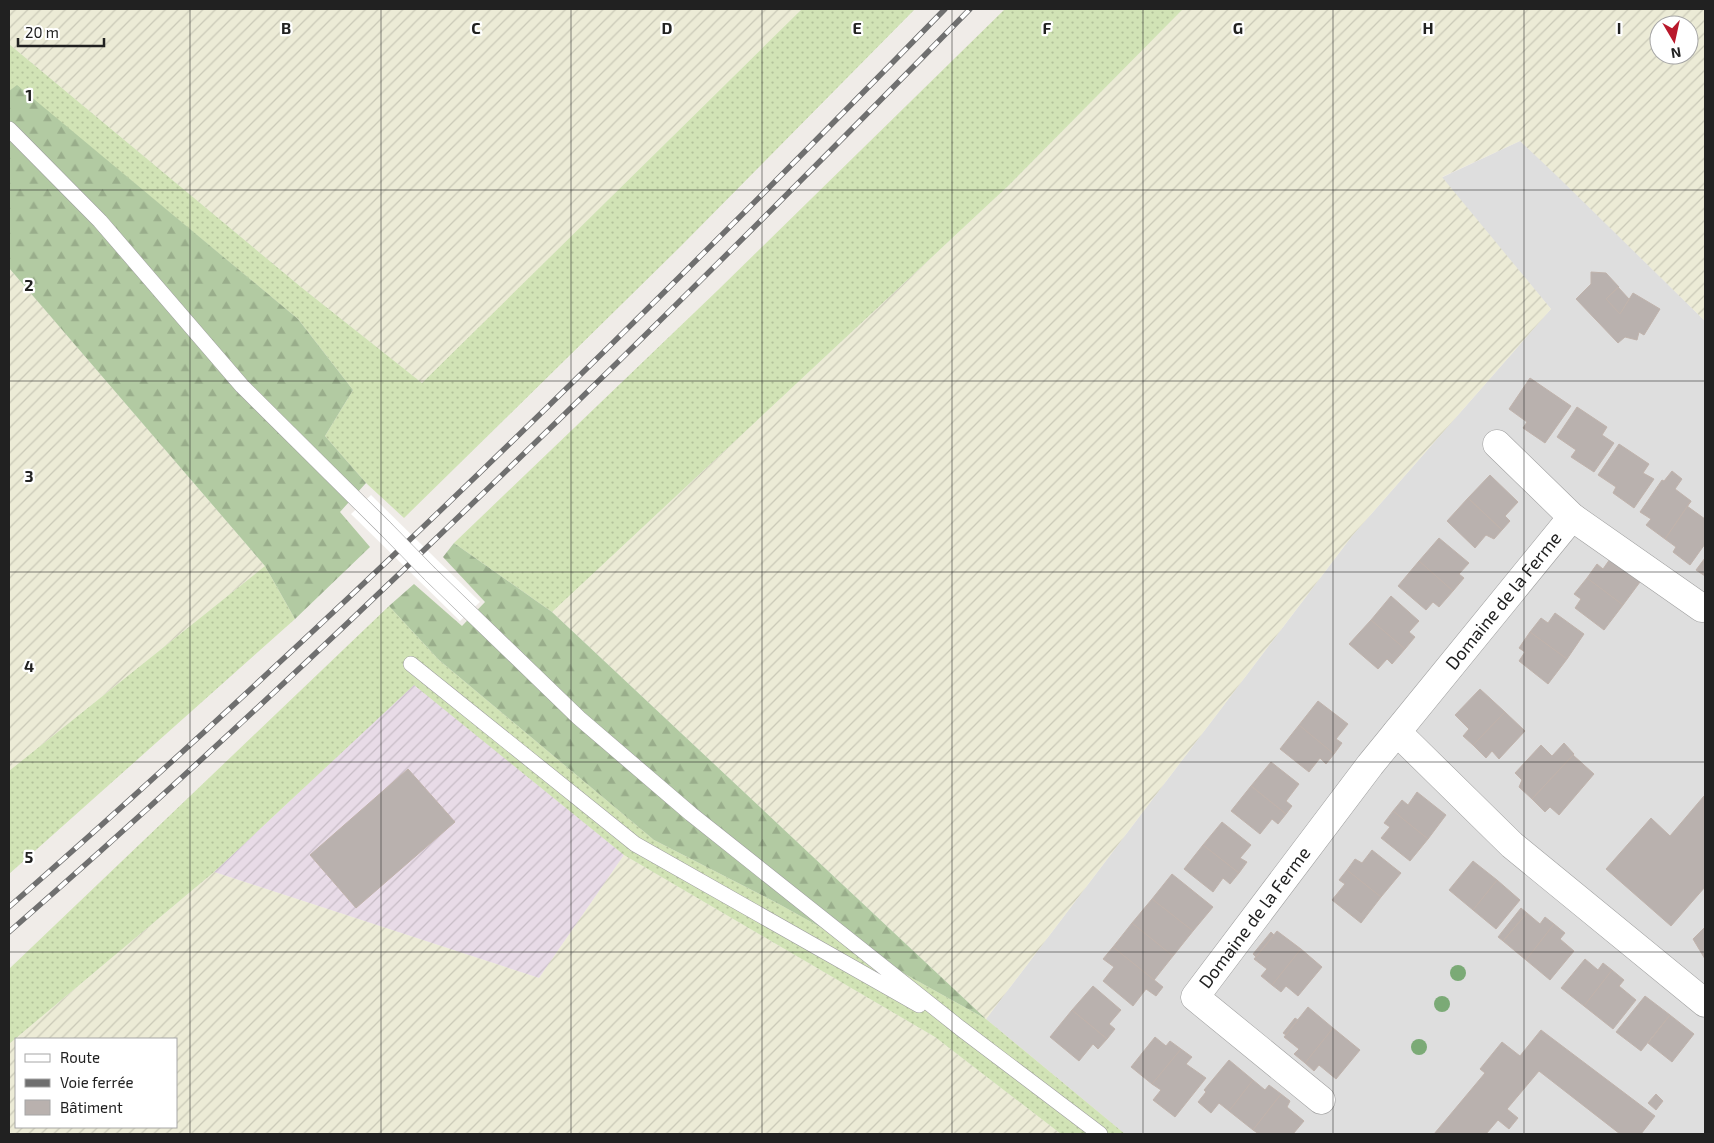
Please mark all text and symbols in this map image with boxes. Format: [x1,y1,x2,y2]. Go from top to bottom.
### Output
scale bar [18,15,104,47]
north arrow [1649,15,1699,65]
text: B [281,18,291,37]
text: C [471,18,481,37]
text: D [662,18,673,37]
text: E [852,18,862,37]
text: F [1043,18,1052,37]
text: G [1233,18,1243,37]
text: H [1422,18,1434,37]
text: I [1617,18,1621,37]
text: 20 m [25,23,59,41]
text: N [1670,44,1682,63]
text: 1 [26,85,32,104]
text: 2 [24,275,34,294]
text: 3 [24,466,34,485]
street label: Domaine de la Ferme [1440,527,1566,674]
text: 4 [24,656,34,675]
street label: Domaine de la Ferme [1194,842,1314,992]
text: 5 [25,847,34,866]
legend [15,1038,178,1128]
text: Route [60,1048,100,1066]
text: Voie ferrée [60,1073,134,1091]
text: Bâtiment [60,1098,123,1116]

